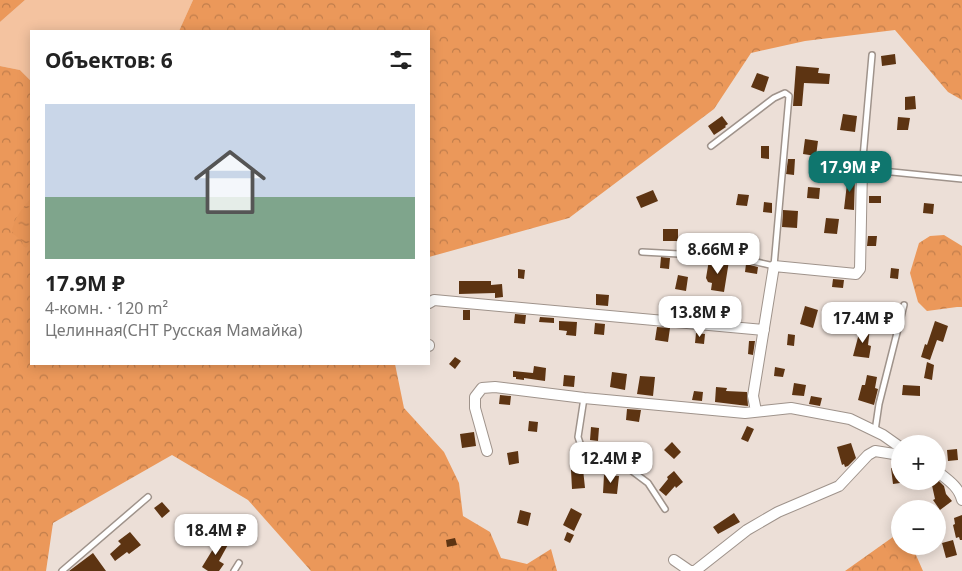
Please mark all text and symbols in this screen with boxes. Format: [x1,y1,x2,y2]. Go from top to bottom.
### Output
text: Объектов: 6 [45,46,173,74]
icon: filters [387,46,415,74]
icon: home [185,137,275,227]
pin: 17.9M ₽ [804,150,896,193]
text: 17.9M ₽ [820,156,880,178]
pin: 8.66M ₽ [672,232,764,275]
text: 8.66M ₽ [688,238,748,260]
text: 17.9M ₽ [45,269,125,297]
pin: 13.8M ₽ [654,296,746,338]
text: 4-комн. · 120 m² [45,297,168,319]
text: 13.8M ₽ [670,301,730,323]
pin: 17.4M ₽ [817,302,909,344]
text: 17.4M ₽ [833,307,893,329]
text: Целинная(СНТ Русская Мамайка) [45,319,303,341]
map controls [891,435,946,555]
button: + [891,435,946,490]
pin: 12.4M ₽ [565,442,657,484]
text: 12.4M ₽ [581,447,641,469]
button: − [891,500,946,555]
pin: 18.4M ₽ [170,514,262,556]
text: 18.4M ₽ [186,519,246,541]

